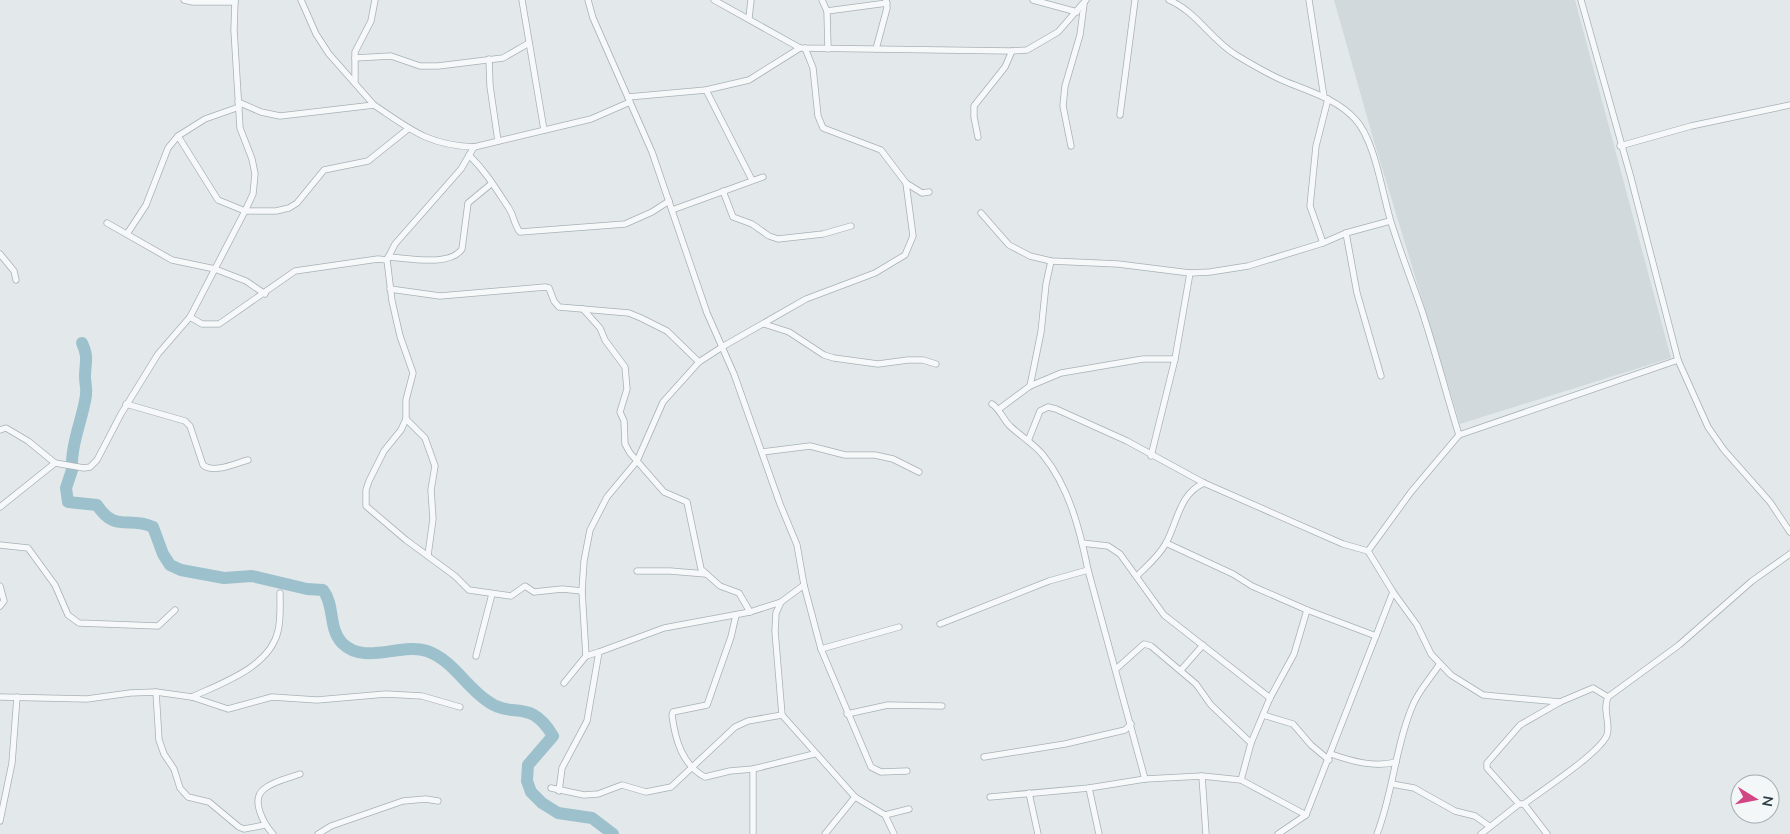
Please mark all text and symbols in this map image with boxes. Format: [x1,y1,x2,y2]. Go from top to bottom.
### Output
north arrow [1730,774,1780,824]
text: N [1757,794,1778,808]

